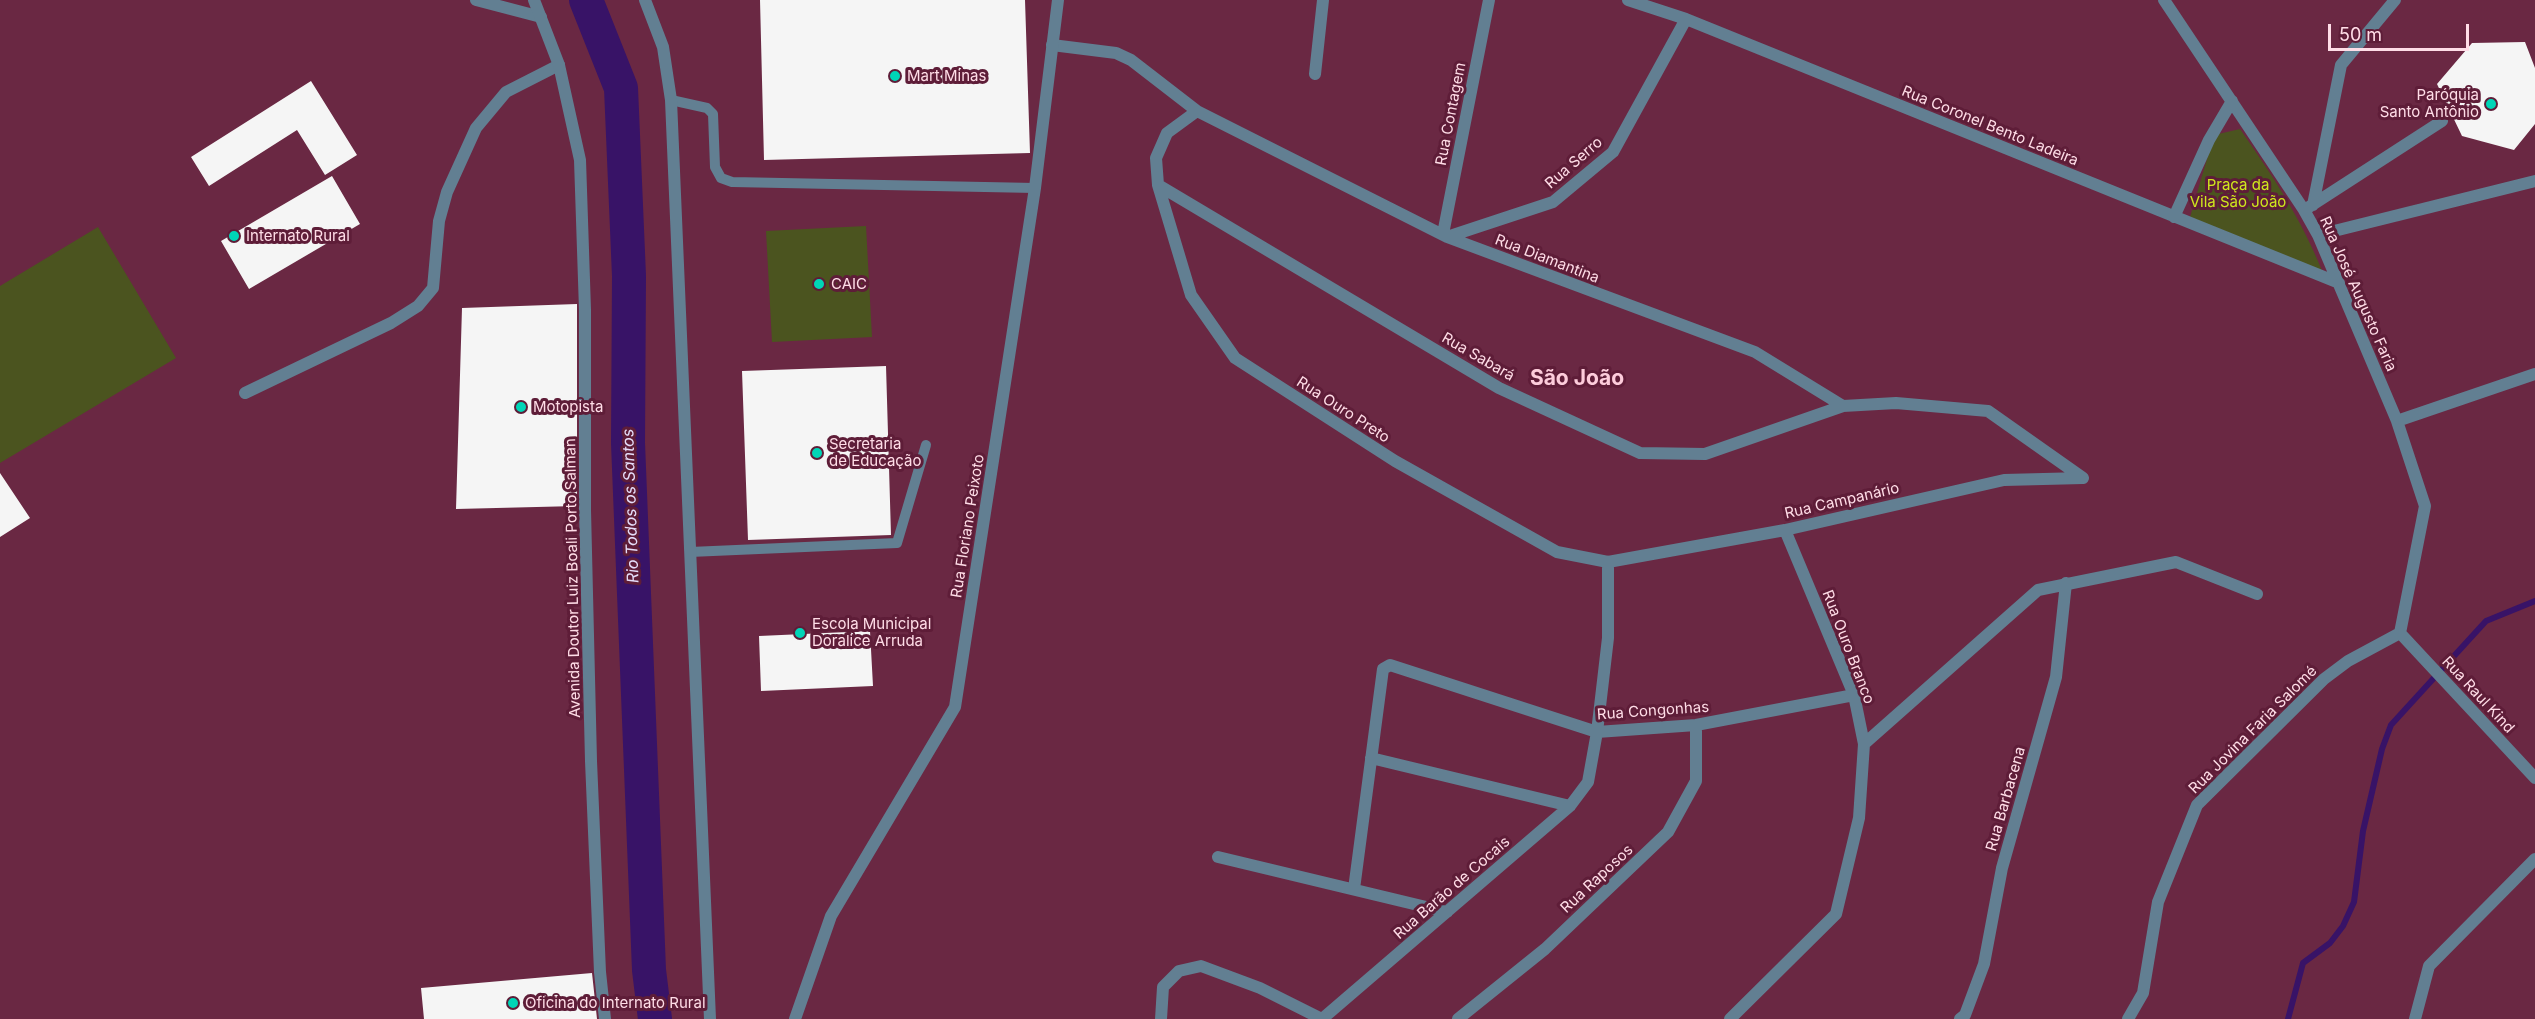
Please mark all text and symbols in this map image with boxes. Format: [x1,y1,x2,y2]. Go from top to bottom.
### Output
scale bar [2331,12,2472,50]
text: 50 m [2339,24,2382,45]
street label: Rua Contagem [1432,61,1470,167]
place label: Mart Minas [907,67,986,85]
marker: Mart Minas [888,69,902,83]
street label: Rua Coronel Bento Ladeira [1899,82,2081,170]
place label: Paróquia Santo Antônio [2380,86,2479,121]
marker: Paróquia Santo Antônio [2484,97,2498,111]
street label: Rua Serro [1542,133,1606,193]
park label: Praça da Vila São João [2190,176,2286,211]
street label: Rua José Augusto Faria [2316,214,2400,374]
place label: Internato Rural [246,227,350,245]
marker: Internato Rural [227,229,241,243]
street label: Rua Diamantina [1492,231,1602,287]
place label: CAIC [831,275,867,293]
marker: CAIC [812,277,826,291]
street label: Rua Sabará [1438,329,1518,385]
district label: São João [1530,366,1624,392]
street label: Rua Ouro Preto [1293,373,1393,447]
place label: Motopista [533,398,603,416]
marker: Motopista [514,400,528,414]
water label: Rio Todos os Santos [619,428,643,584]
place label: Secretaria de Educação [829,435,921,470]
street label: Avenida Doutor Luiz Boali Porto Salman [562,438,584,718]
marker: Secretaria de Educação [810,446,824,460]
street label: Rua Floriano Peixoto [948,453,988,599]
street label: Rua Campanário [1783,479,1901,523]
street label: Rua Ouro Branco [1818,588,1878,706]
place label: Escola Municipal Doralice Arruda [812,615,931,650]
marker: Escola Municipal Doralice Arruda [793,626,807,640]
street label: Rua Raul Kind [2438,653,2518,737]
street label: Rua Jovina Faria Salomé [2185,662,2321,798]
street label: Rua Congonhas [1596,698,1710,724]
street label: Rua Barbacena [1983,745,2029,853]
street label: Rua Barão de Cocais [1390,833,1514,943]
street label: Rua Raposos [1557,841,1637,917]
place label: Oficina do Internato Rural [525,994,706,1012]
marker: Oficina do Internato Rural [506,996,520,1010]

